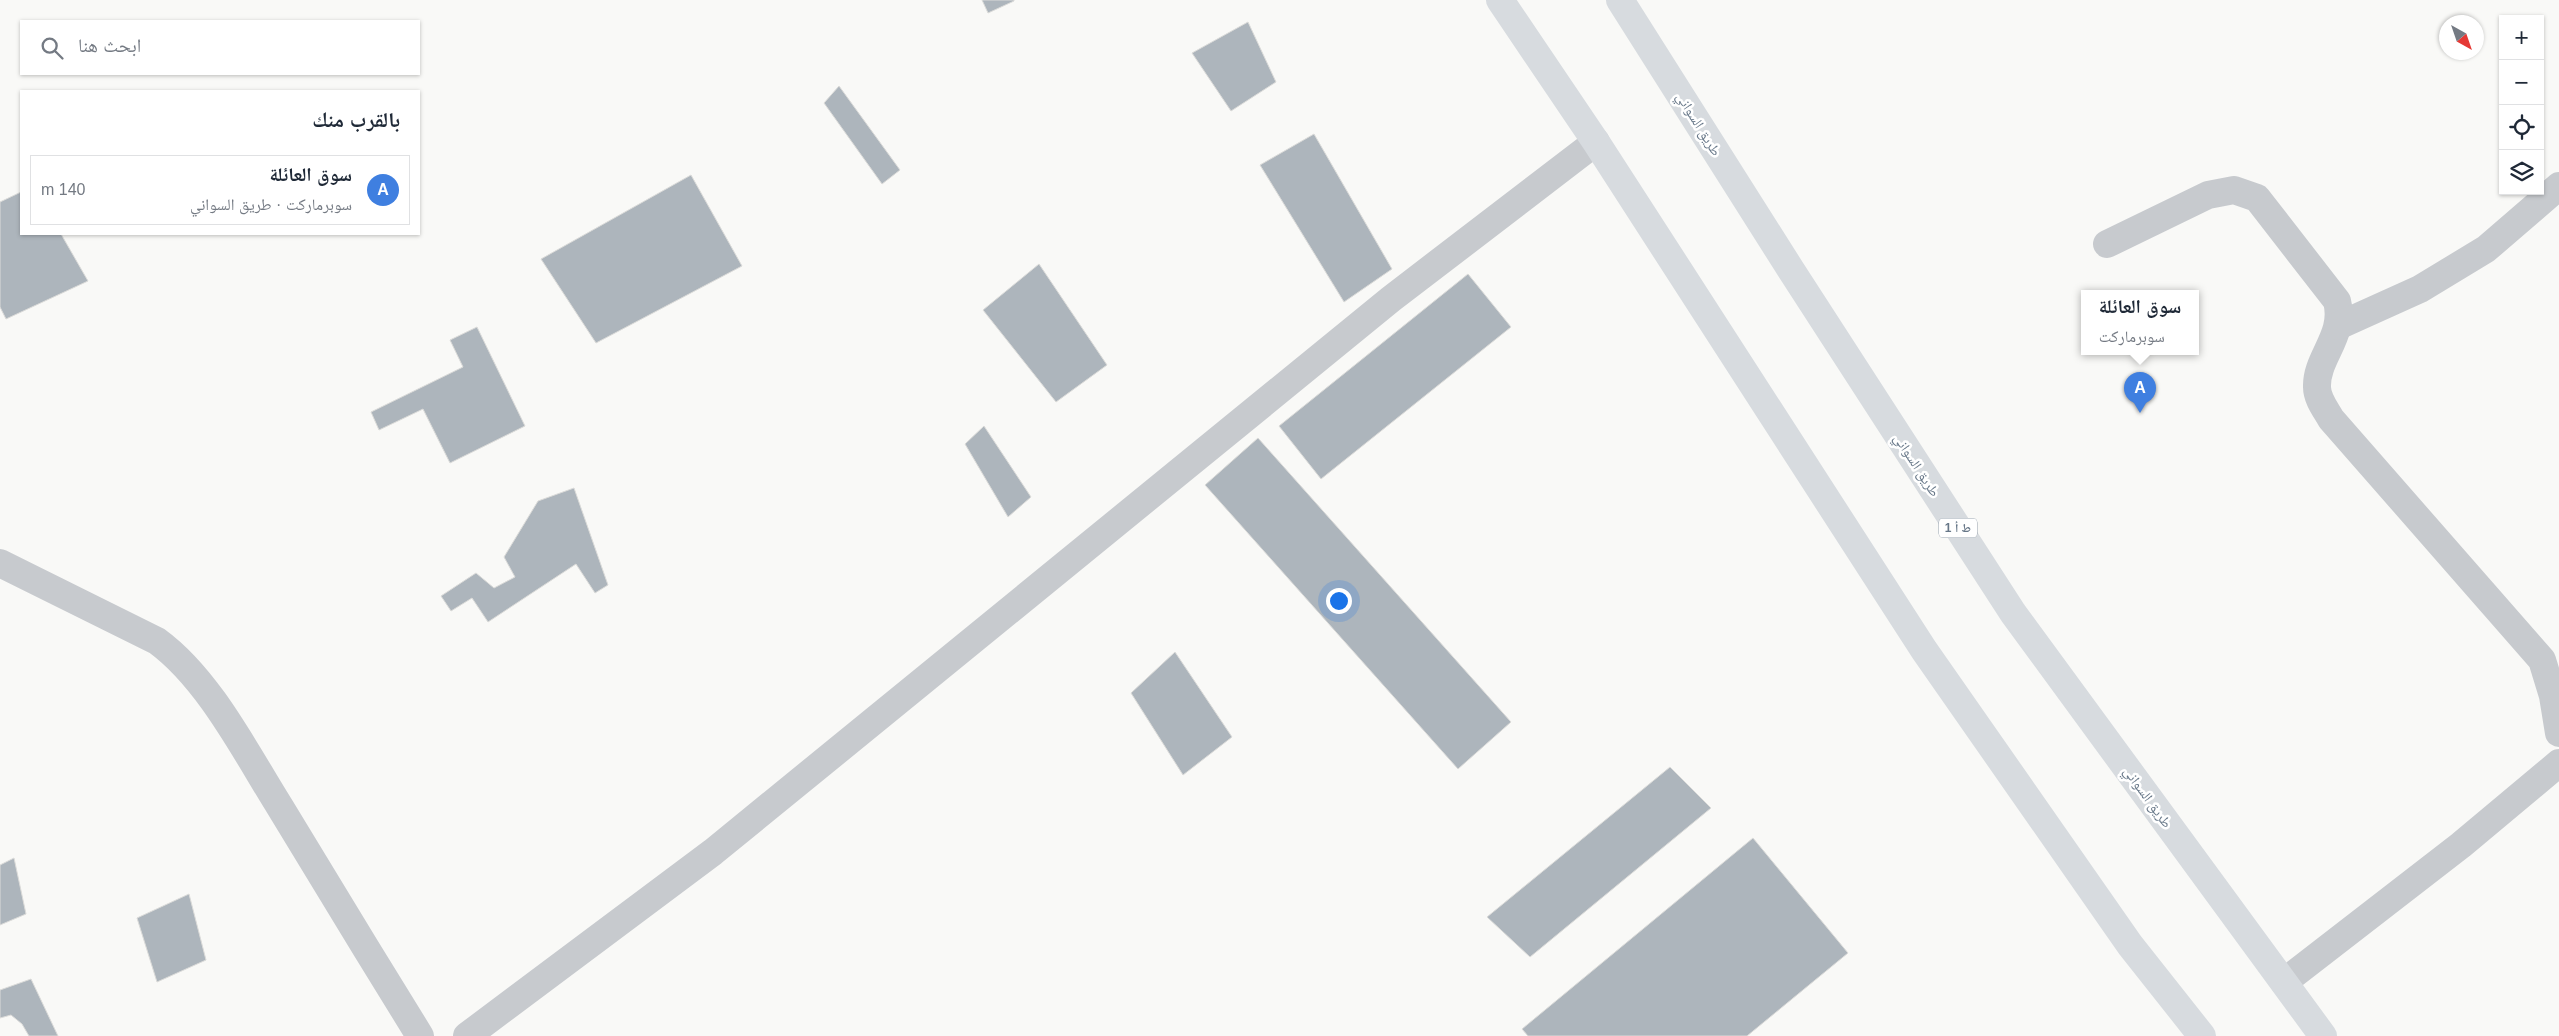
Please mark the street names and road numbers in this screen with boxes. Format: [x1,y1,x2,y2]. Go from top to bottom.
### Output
street label: طريق السواني [1670,89,1725,160]
street label: طريق السواني [1888,431,1943,501]
road number: ط أ 1 [1939,518,1977,538]
street label: طريق السواني [2118,763,2175,833]

